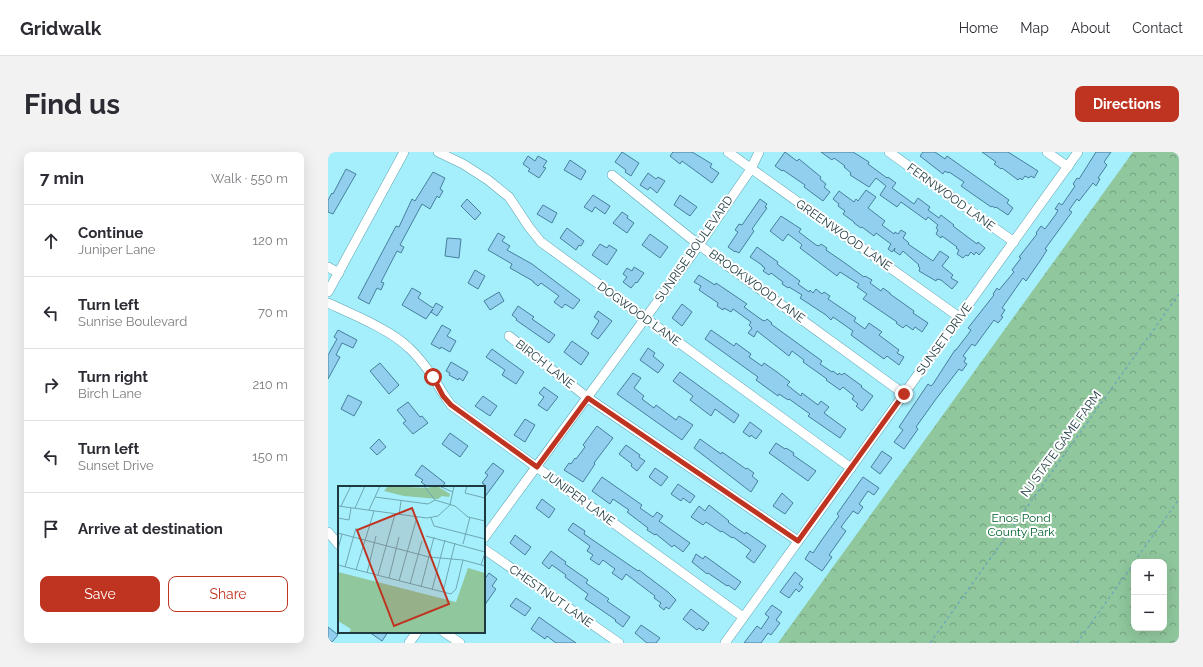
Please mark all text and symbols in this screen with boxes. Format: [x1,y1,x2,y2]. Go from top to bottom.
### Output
text: Gridwalk [20,17,101,39]
text: Home [959,20,998,36]
text: Map [1020,20,1049,36]
text: About [1071,20,1110,36]
text: Contact [1132,20,1183,36]
button: Directions [1075,86,1179,122]
text: Find us [24,88,120,121]
street label: FERNWOOD LANE [904,160,998,234]
text: 7 min [40,168,84,188]
text: Walk · 550 m [211,171,288,186]
street label: SUNRISE BOULEVARD [652,193,736,305]
street label: GREENWOOD LANE [793,197,895,273]
text: Continue [78,224,143,242]
icon: ahead [40,230,62,252]
text: 120 m [252,233,288,248]
text: Juniper Lane [78,242,155,257]
street label: BROOKWOOD LANE [706,246,808,326]
street label: DOGWOOD LANE [595,279,683,349]
text: Turn left [78,296,139,314]
street label: SUNSET DRIVE [913,300,975,378]
icon: left [40,302,62,324]
text: 70 m [258,305,288,320]
text: Sunrise Boulevard [78,314,187,329]
street label: BIRCH LANE [513,337,577,391]
text: Turn right [78,368,148,386]
route start [424,368,442,386]
icon: right [40,374,62,396]
text: 210 m [252,377,288,392]
route end [895,385,913,403]
text: Birch Lane [78,386,142,401]
street label: NJ STATE GAME FARM [1018,388,1104,500]
text: Turn left [78,440,139,458]
icon: left [40,446,62,468]
text: 150 m [252,449,288,464]
text: Sunset Drive [78,458,154,473]
street label: JUNIPER LANE [541,468,617,528]
inset map [338,486,485,633]
park label: Enos Pond County Park [987,511,1055,539]
icon: arrive [40,518,62,540]
text: Arrive at destination [78,520,223,538]
map controls [1131,559,1167,631]
button: + [1131,559,1167,595]
street label: CHESTNUT LANE [506,562,596,630]
button: Save [40,576,160,612]
button: Share [168,576,288,612]
button: − [1131,595,1167,631]

